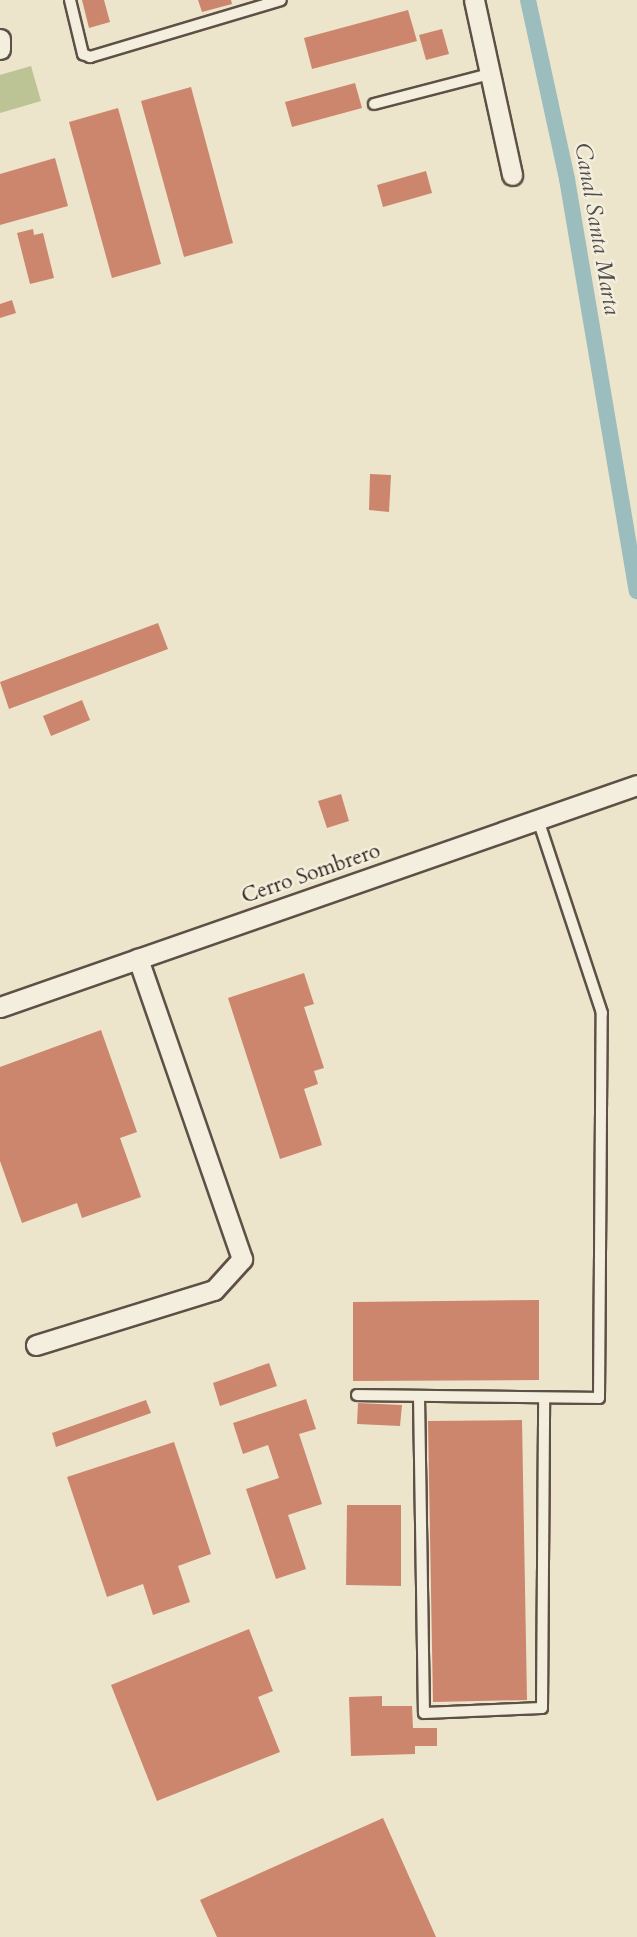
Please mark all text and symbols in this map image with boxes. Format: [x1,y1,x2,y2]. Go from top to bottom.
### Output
water label: Canal Santa Marta [568,141,626,317]
street label: Cerro Sombrero [238,838,384,910]

